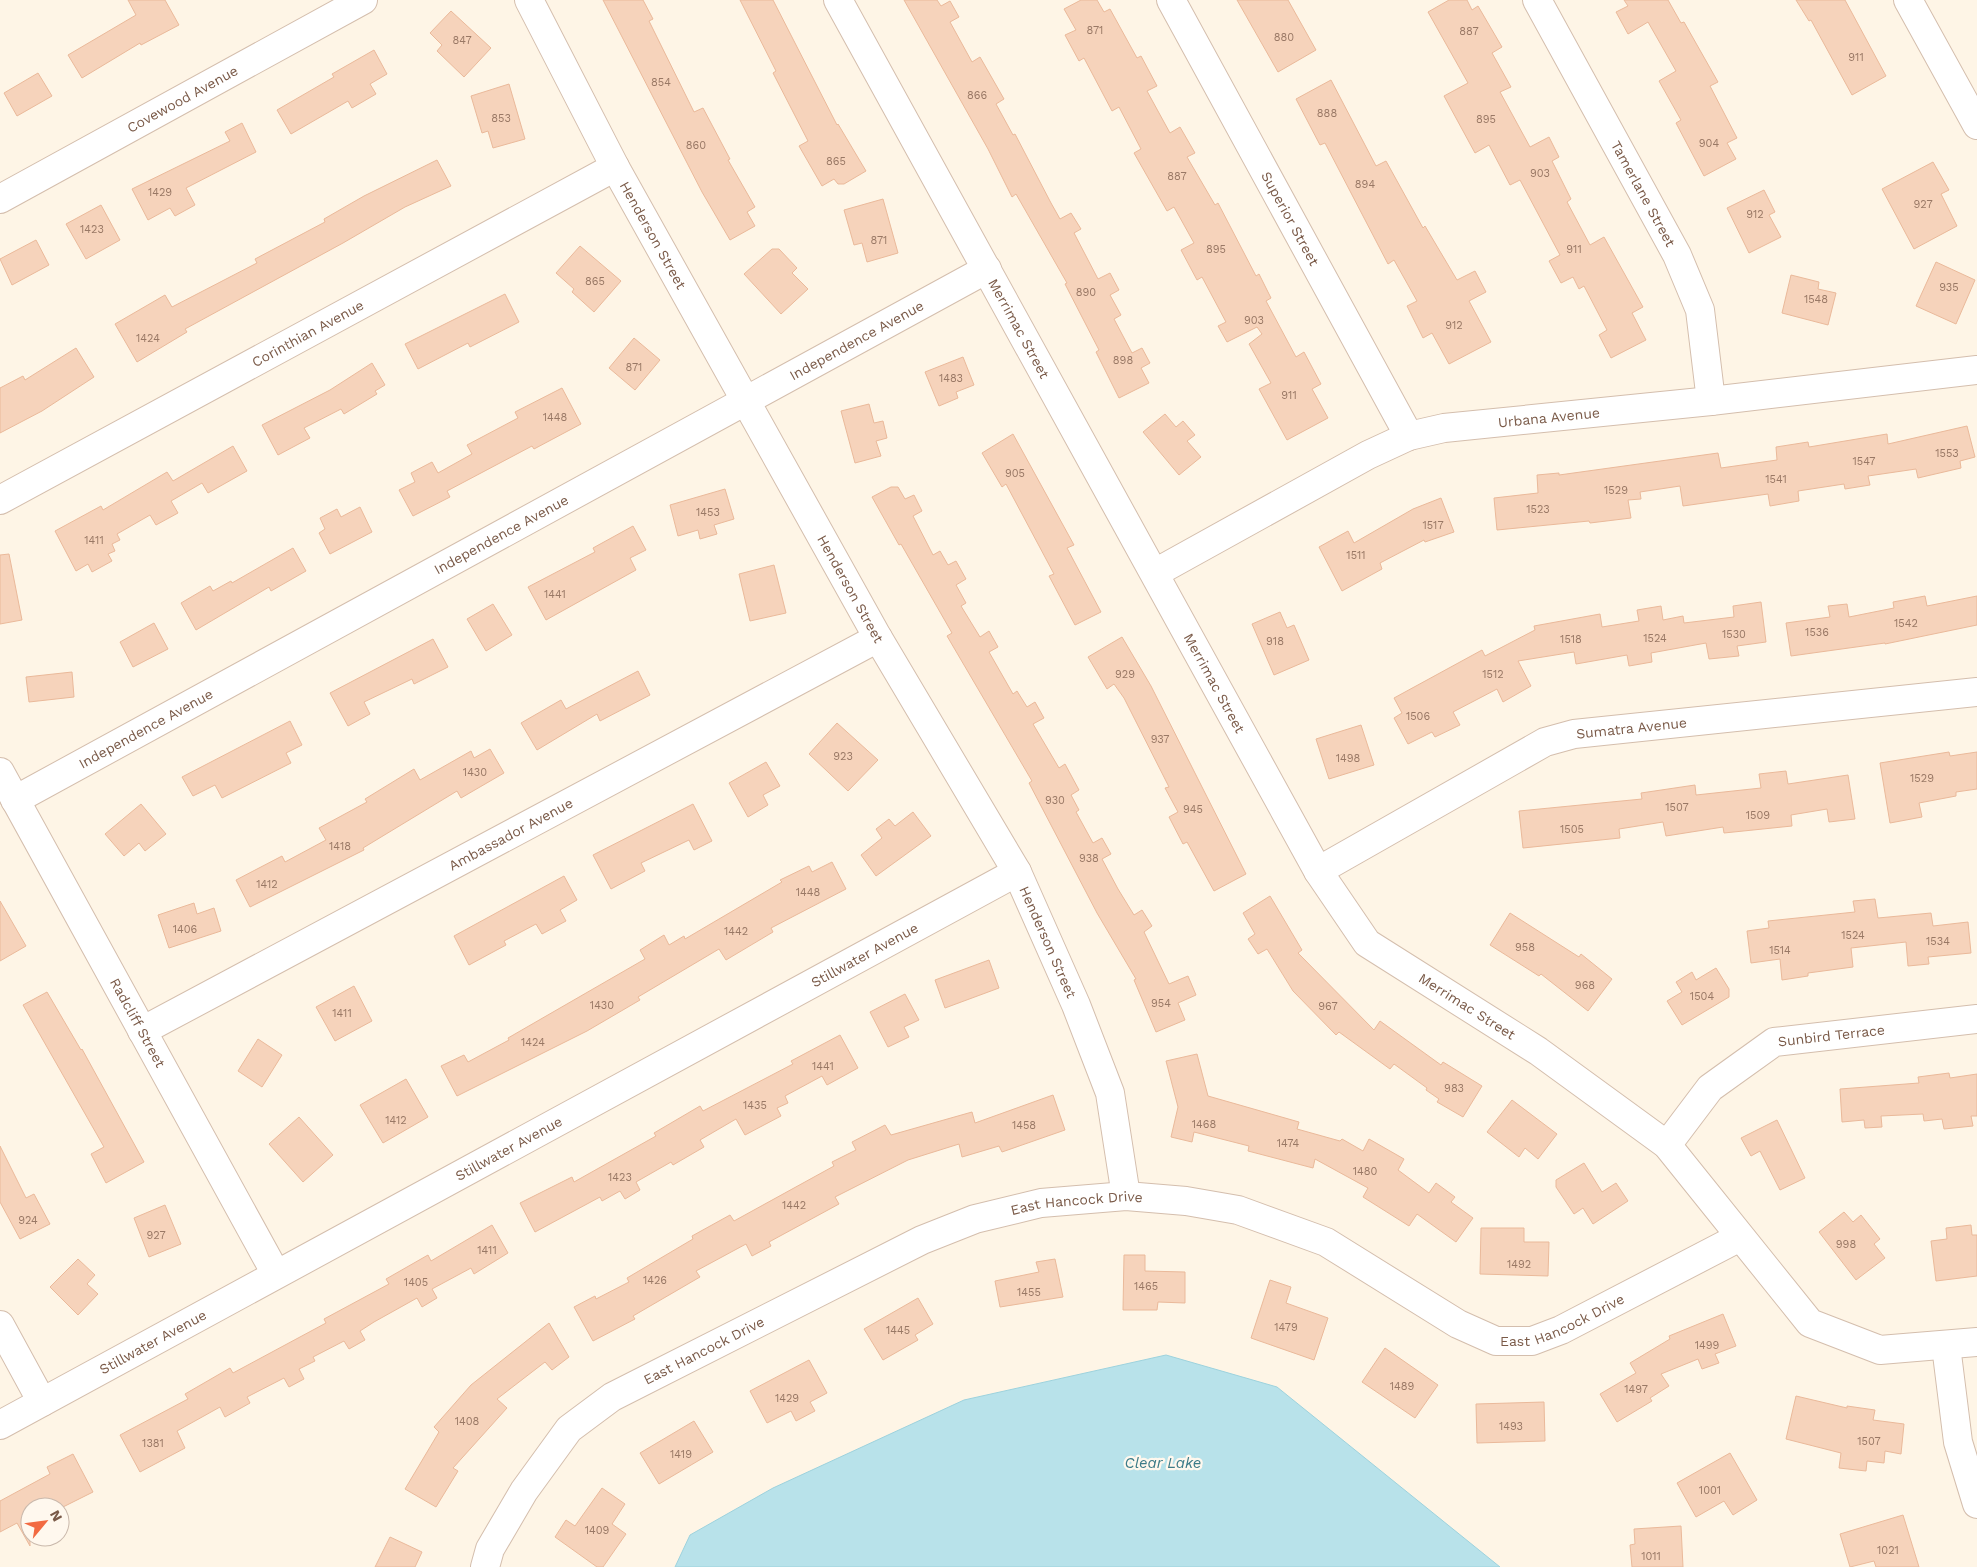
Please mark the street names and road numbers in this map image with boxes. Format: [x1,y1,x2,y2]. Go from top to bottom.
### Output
street label: Covewood Avenue [124,62,241,136]
street label: Tamerlane Street [1608,138,1679,249]
street label: Superior Street [1258,169,1322,268]
street label: Henderson Street [617,179,690,292]
street label: Merrimac Street [985,276,1053,381]
street label: Corinthian Avenue [249,297,366,370]
street label: Independence Avenue [787,297,926,383]
street label: Urbana Avenue [1497,404,1601,431]
street label: Independence Avenue [431,491,571,577]
street label: Henderson Street [814,532,887,646]
street label: Merrimac Street [1181,631,1248,736]
street label: Independence Avenue [76,686,216,772]
street label: Sumatra Avenue [1575,714,1688,742]
street label: Ambassador Avenue [446,794,576,874]
street label: Henderson Street [1016,884,1080,1000]
street label: Stillwater Avenue [808,919,921,990]
street label: Merrimac Street [1416,970,1518,1043]
street label: Radcliff Street [107,975,169,1070]
street label: Sunbird Terrace [1777,1021,1886,1049]
street label: Stillwater Avenue [452,1113,565,1184]
street label: East Hancock Drive [1009,1188,1143,1218]
street label: East Hancock Drive [1500,1291,1627,1349]
street label: Stillwater Avenue [97,1306,209,1377]
street label: East Hancock Drive [641,1313,767,1388]

